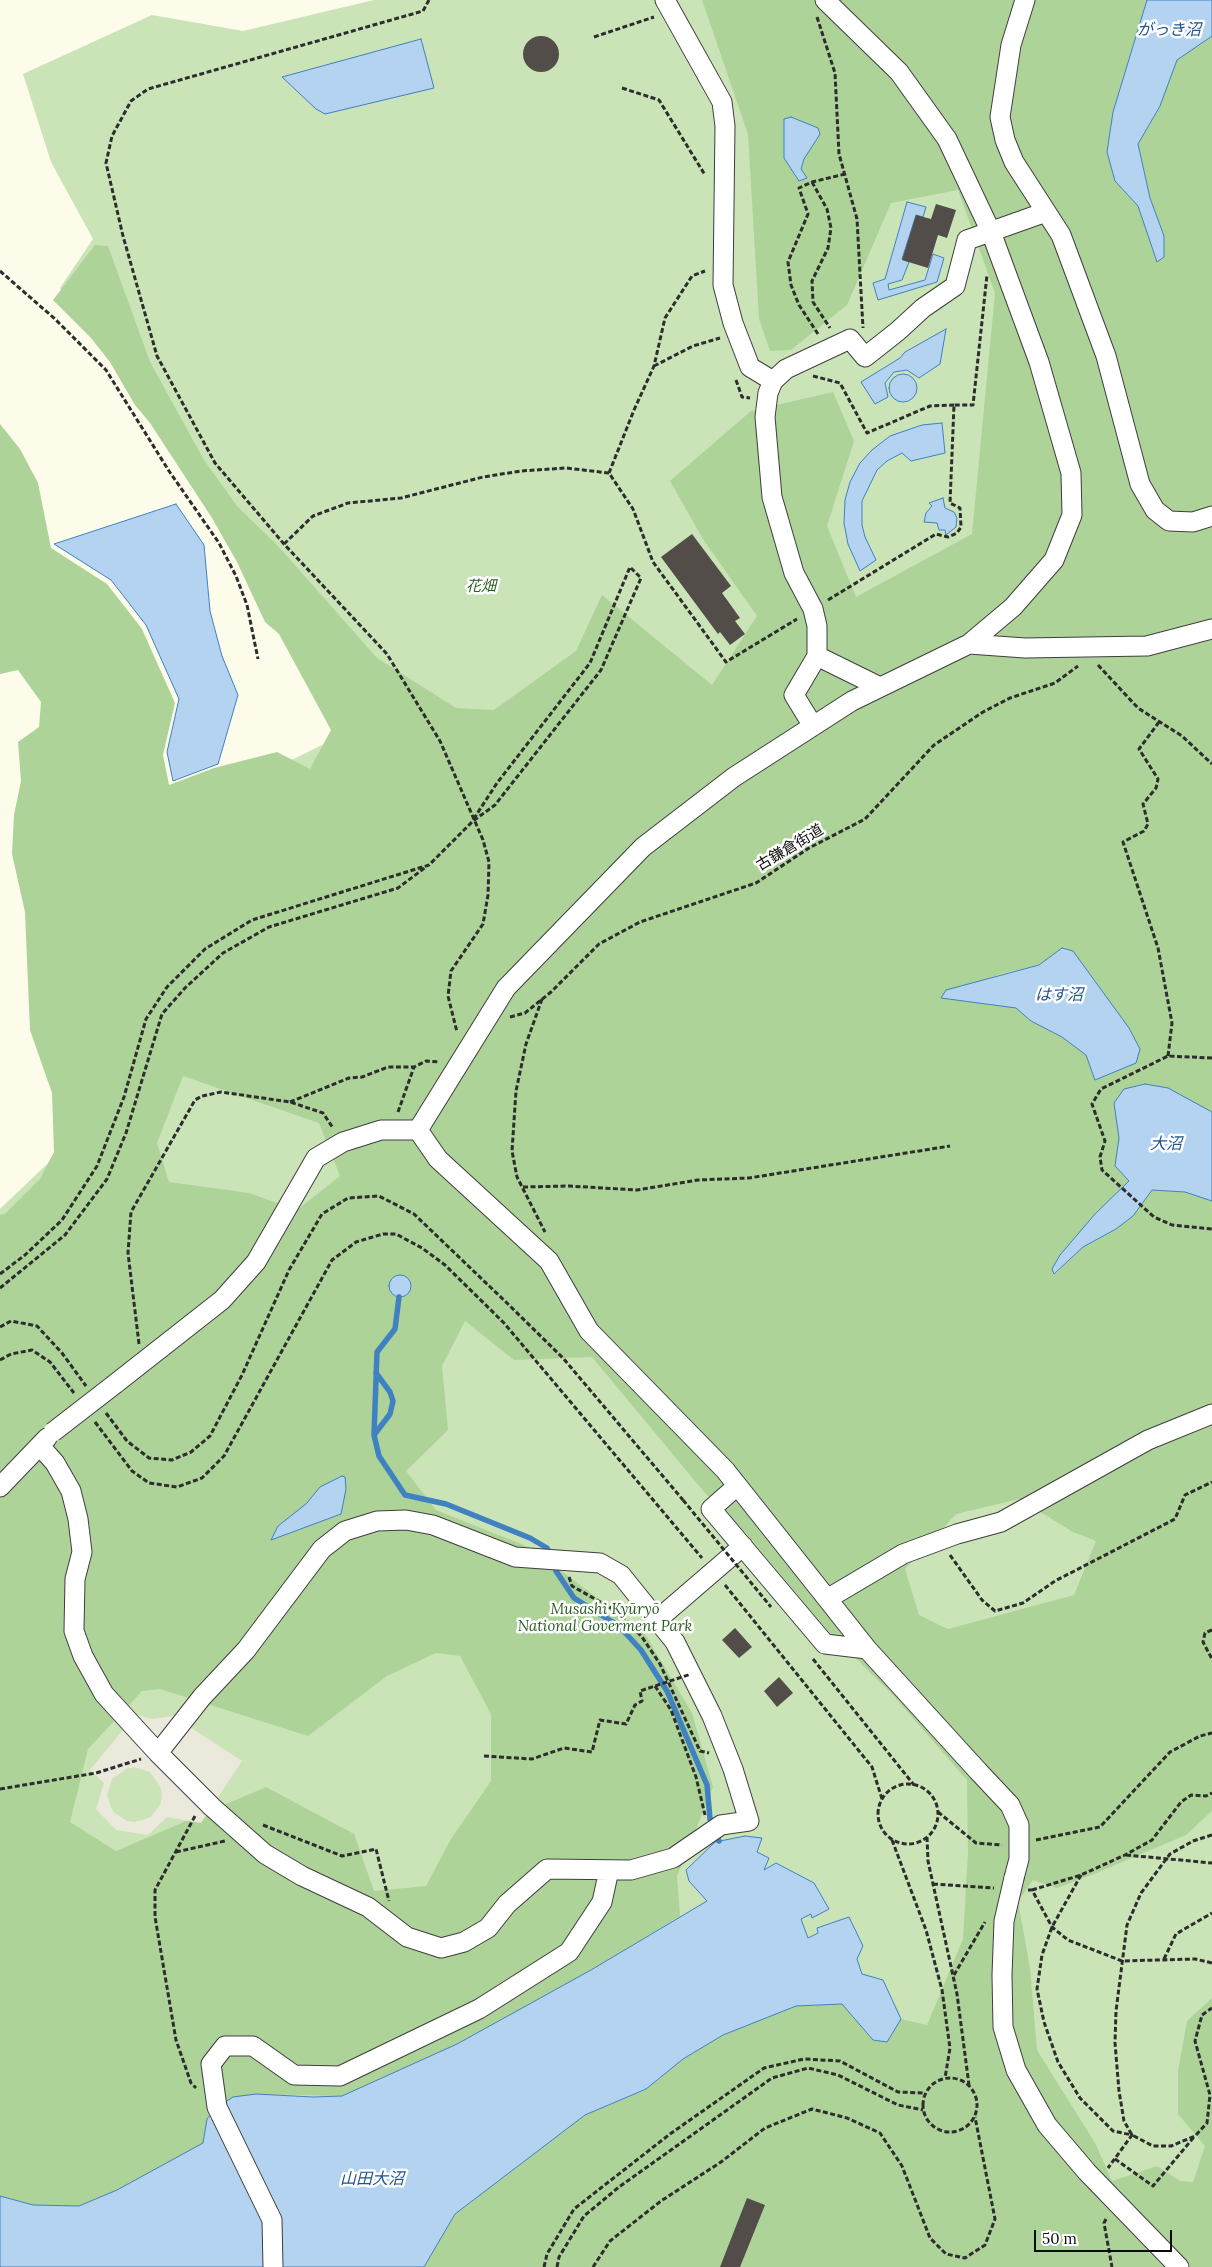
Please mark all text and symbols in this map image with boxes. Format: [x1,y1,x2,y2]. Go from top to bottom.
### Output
water label: がっき沼 [1137,20,1201,40]
park label: 花畑 [466,578,496,596]
street label: 古鎌倉街道 [753,821,827,875]
water label: はす沼 [1035,985,1083,1005]
water label: 大沼 [1150,1134,1182,1154]
park label: Musashi Kyūryō National Goverment Park [518,1601,692,1636]
water label: 山田大沼 [340,2169,404,2189]
scale bar [1037,2220,1174,2252]
text: 50 m [1042,2229,1077,2248]

